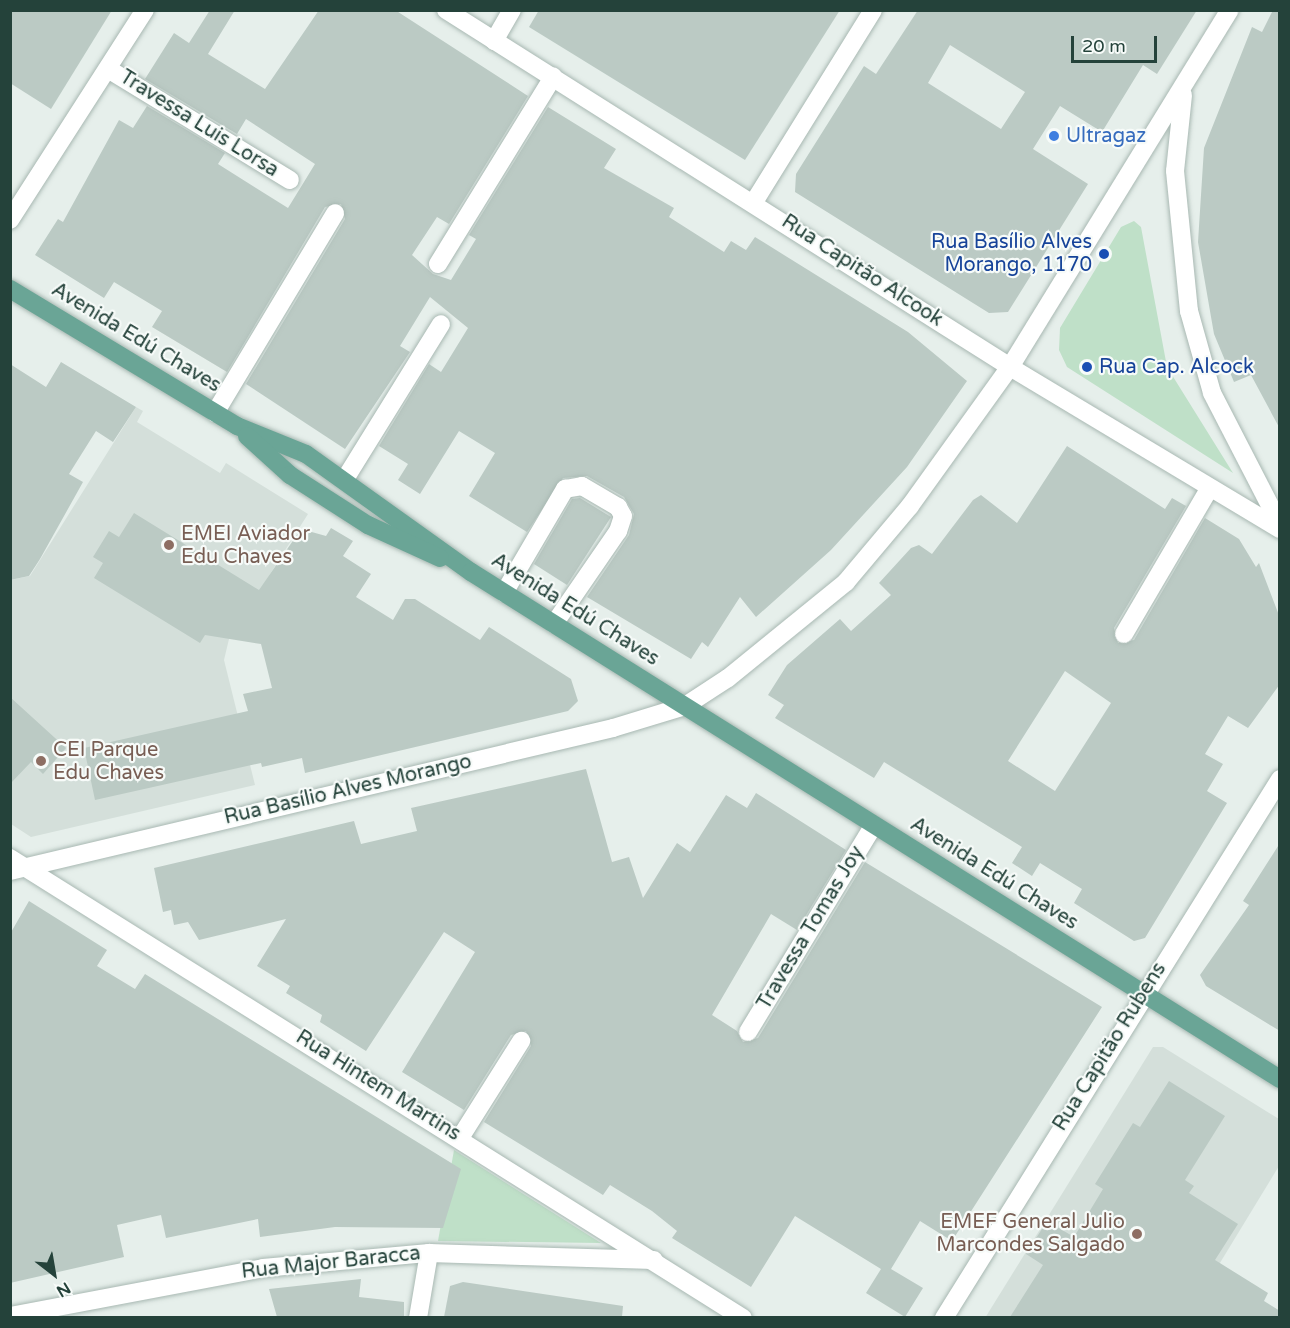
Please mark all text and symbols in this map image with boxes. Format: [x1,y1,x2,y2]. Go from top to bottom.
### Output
scale bar [1074,24,1160,62]
text: 20 m [1082,35,1126,57]
street label: Travessa Luis Lorsa [115,65,283,183]
place label: Ultragaz [1066,124,1146,148]
marker: Ultragaz [1047,129,1061,143]
street label: Rua Capitão Alcook [777,210,947,332]
place label: Rua Basílio Alves Morango, 1170 [931,231,1092,278]
marker: Rua Basílio Alves Morango, 1170 [1097,247,1111,261]
street label: Avenida Edú Chaves [47,278,225,398]
place label: Rua Cap. Alcock [1099,355,1254,379]
marker: Rua Cap. Alcock [1080,360,1094,374]
place label: EMEI Aviador Edu Chaves [181,522,310,569]
marker: EMEI Aviador Edu Chaves [162,538,176,552]
street label: Avenida Edú Chaves [487,549,663,671]
place label: CEI Parque Edu Chaves [53,738,164,785]
street label: Rua Basílio Alves Morango [222,750,474,830]
marker: CEI Parque Edu Chaves [34,754,48,768]
street label: Avenida Edú Chaves [906,813,1082,935]
street label: Travessa Tomas Joy [753,842,869,1014]
street label: Rua Capitão Rubens [1048,958,1172,1136]
street label: Rua Hintem Martins [291,1026,465,1146]
place label: EMEF General Julio Marcondes Salgado [936,1210,1125,1257]
marker: EMEF General Julio Marcondes Salgado [1130,1227,1144,1241]
street label: Rua Major Baracca [240,1242,422,1284]
north arrow [24,1244,84,1304]
text: N [53,1278,74,1301]

